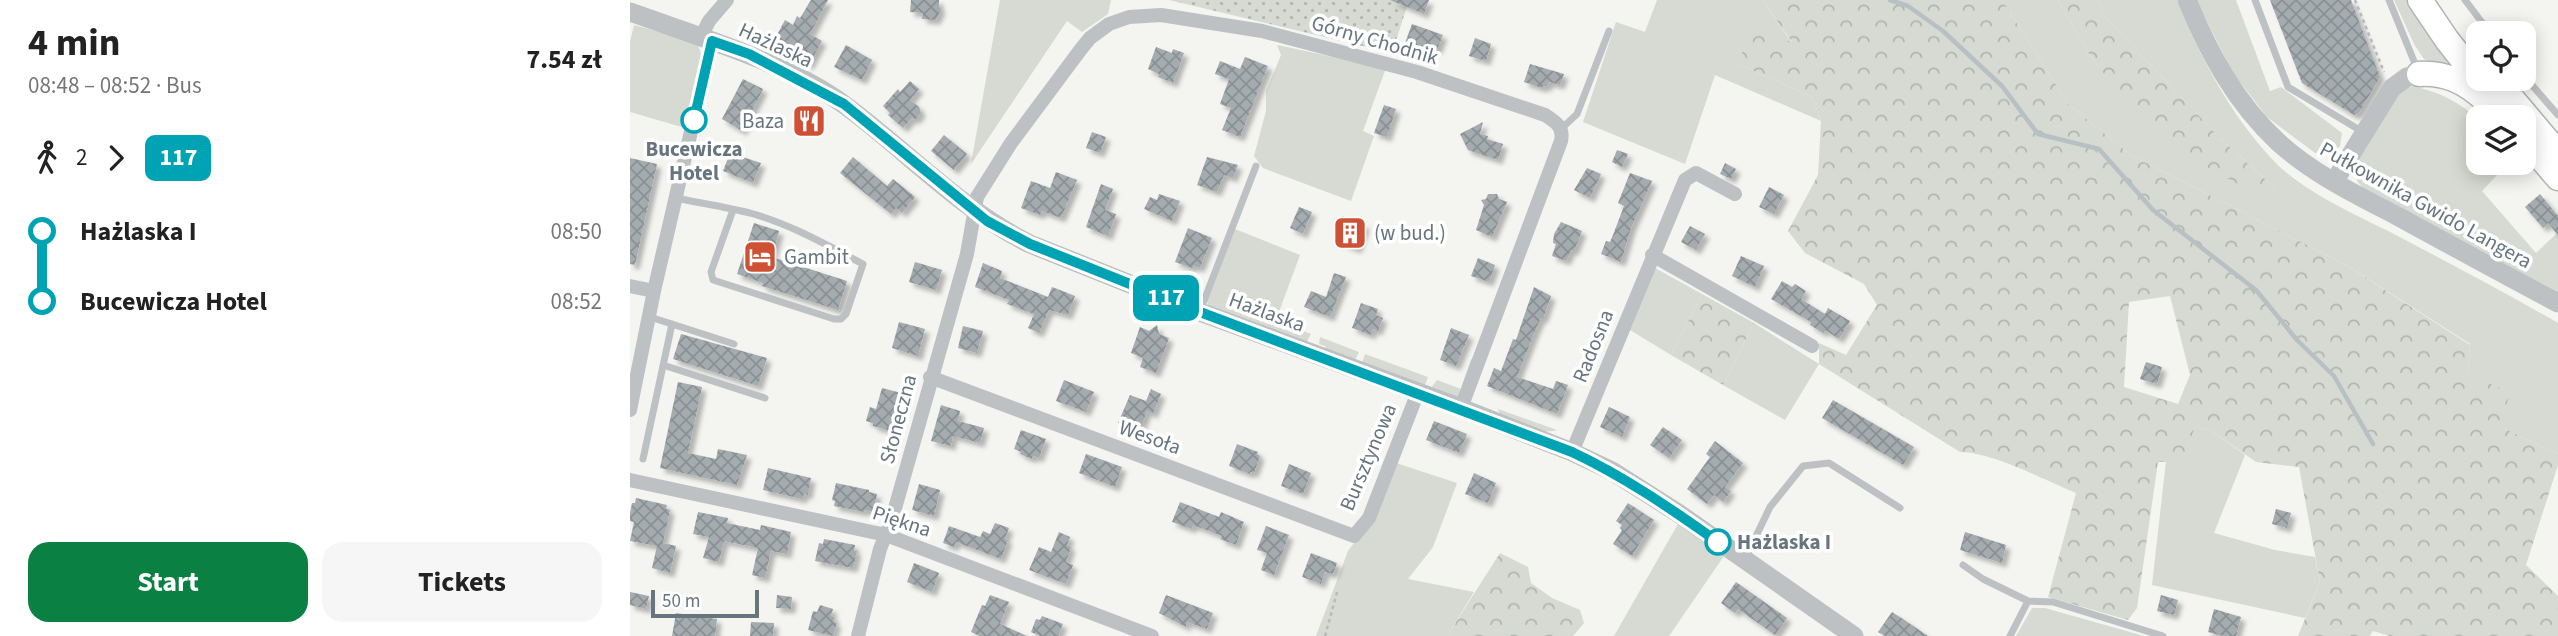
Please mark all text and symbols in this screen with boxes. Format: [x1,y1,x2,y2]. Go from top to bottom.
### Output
street label: Górny Chodnik [1308,8,1442,73]
street label: Hażlaska [734,15,818,75]
text: 4 min [28,16,120,70]
map controls [2466,21,2536,175]
button: locate [2466,21,2536,91]
text: 7.54 zł [527,41,602,78]
text: 08:48 – 08:52 · Bus [28,69,202,102]
restaurant icon: Baza [790,102,828,140]
button: layers [2466,105,2536,175]
place label: Baza [742,106,784,136]
marker: Bucewicza Hotel [681,107,707,133]
place label: Bucewicza Hotel [645,134,743,188]
street label: Pułkownika Gwido Langera [2314,134,2538,276]
icon: walk [28,139,66,177]
icon: forward [97,139,135,177]
text: 117 [159,140,197,175]
text: 2 [76,141,87,174]
text: Hażlaska I [80,213,197,250]
building icon: (w bud.) [1331,214,1369,252]
text: 08:50 [551,215,602,248]
place label: (w bud.) [1374,218,1446,248]
hotel icon: Gambit [741,238,779,276]
place label: Gambit [784,242,849,272]
line badge: 117 [1126,275,1206,321]
text: 117 [1147,280,1185,315]
text: Bucewicza Hotel [80,283,267,320]
street label: Hażlaska [1225,284,1309,340]
text: 08:52 [551,285,602,318]
street label: Radosna [1565,305,1621,387]
street label: Słoneczna [872,371,924,467]
street label: Bursztynowa [1332,399,1404,515]
street label: Wesoła [1115,412,1185,462]
street label: Piękna [869,497,935,545]
place label: Hażlaska I [1737,527,1831,557]
marker: Hażlaska I [1705,529,1731,555]
button: Start [28,542,308,622]
button: Tickets [322,542,602,622]
scale bar [651,587,760,619]
text: 50 m [662,588,700,615]

